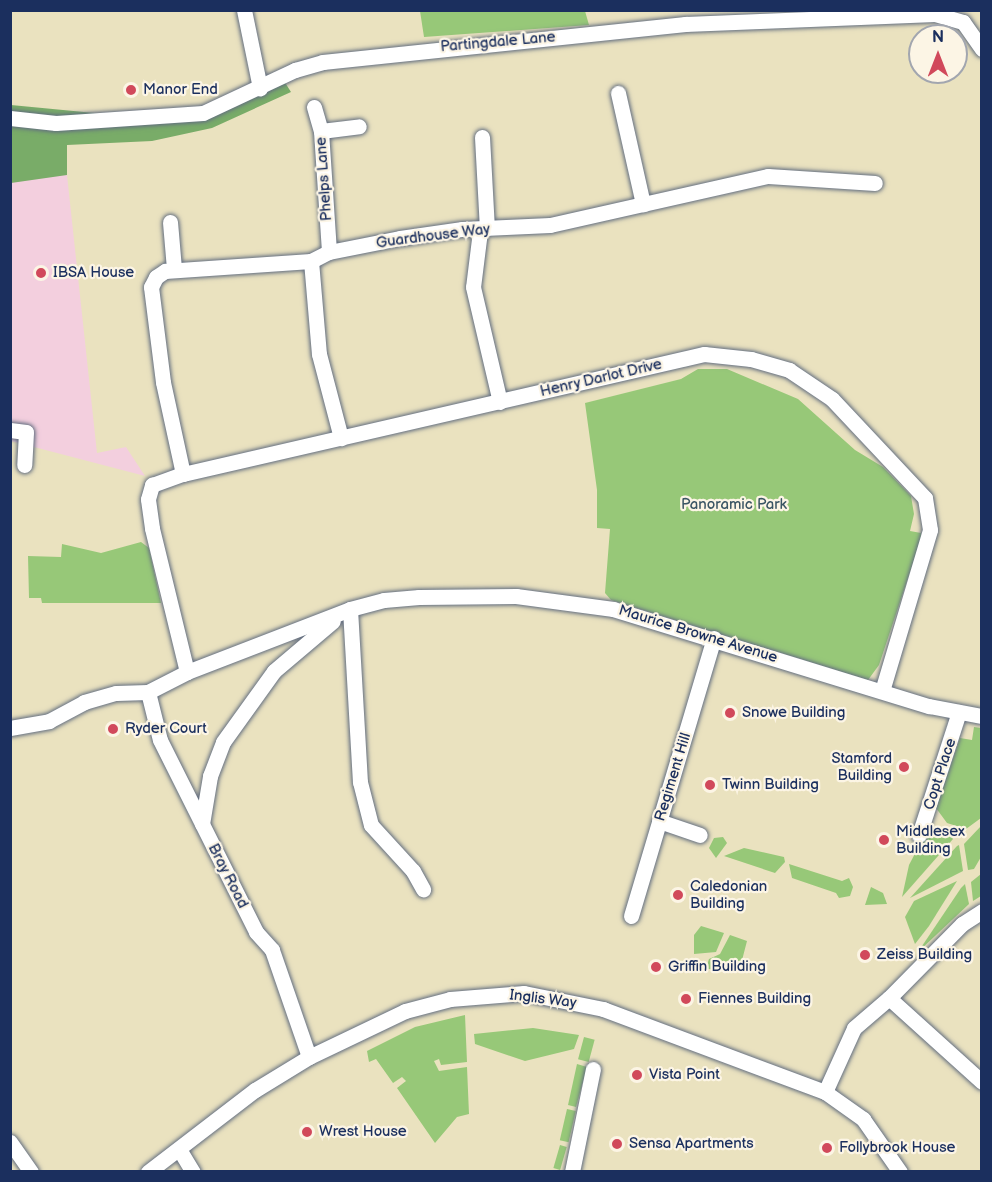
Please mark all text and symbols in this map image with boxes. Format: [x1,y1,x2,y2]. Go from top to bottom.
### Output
north arrow [908,24,968,84]
street label: Partingdale Lane [440,28,556,56]
text: N [932,28,944,47]
place label: Manor End [143,81,218,99]
marker: Manor End [124,83,138,97]
street label: Phelps Lane [312,136,336,222]
street label: Guardhouse Way [375,220,491,252]
place label: IBSA House [53,264,134,282]
marker: IBSA House [34,266,48,280]
street label: Henry Darlot Drive [538,355,664,401]
park label: Panoramic Park [681,496,787,514]
street label: Maurice Browne Avenue [616,601,780,667]
place label: Snowe Building [742,704,845,722]
marker: Snowe Building [723,706,737,720]
place label: Ryder Court [125,720,207,738]
marker: Ryder Court [106,722,120,736]
street label: Regiment Hill [651,731,695,823]
street label: Copt Place [920,736,960,812]
place label: Stamford Building [831,749,892,784]
marker: Stamford Building [897,760,911,774]
place label: Twinn Building [722,776,819,794]
marker: Twinn Building [703,778,717,792]
place label: Middlesex Building [896,822,965,857]
marker: Middlesex Building [877,833,891,847]
street label: Bray Road [204,840,252,912]
place label: Caledonian Building [690,877,767,912]
marker: Caledonian Building [671,888,685,902]
place label: Zeiss Building [877,946,972,964]
marker: Zeiss Building [858,948,872,962]
place label: Griffin Building [668,958,766,976]
marker: Griffin Building [649,960,663,974]
street label: Inglis Way [508,986,578,1012]
place label: Fiennes Building [698,990,811,1008]
marker: Fiennes Building [679,992,693,1006]
place label: Vista Point [649,1066,720,1084]
marker: Vista Point [630,1068,644,1082]
place label: Wrest House [319,1123,407,1141]
marker: Wrest House [300,1125,314,1139]
place label: Sensa Apartments [629,1135,754,1153]
marker: Sensa Apartments [610,1137,624,1151]
place label: Follybrook House [839,1139,955,1157]
marker: Follybrook House [820,1141,834,1155]

